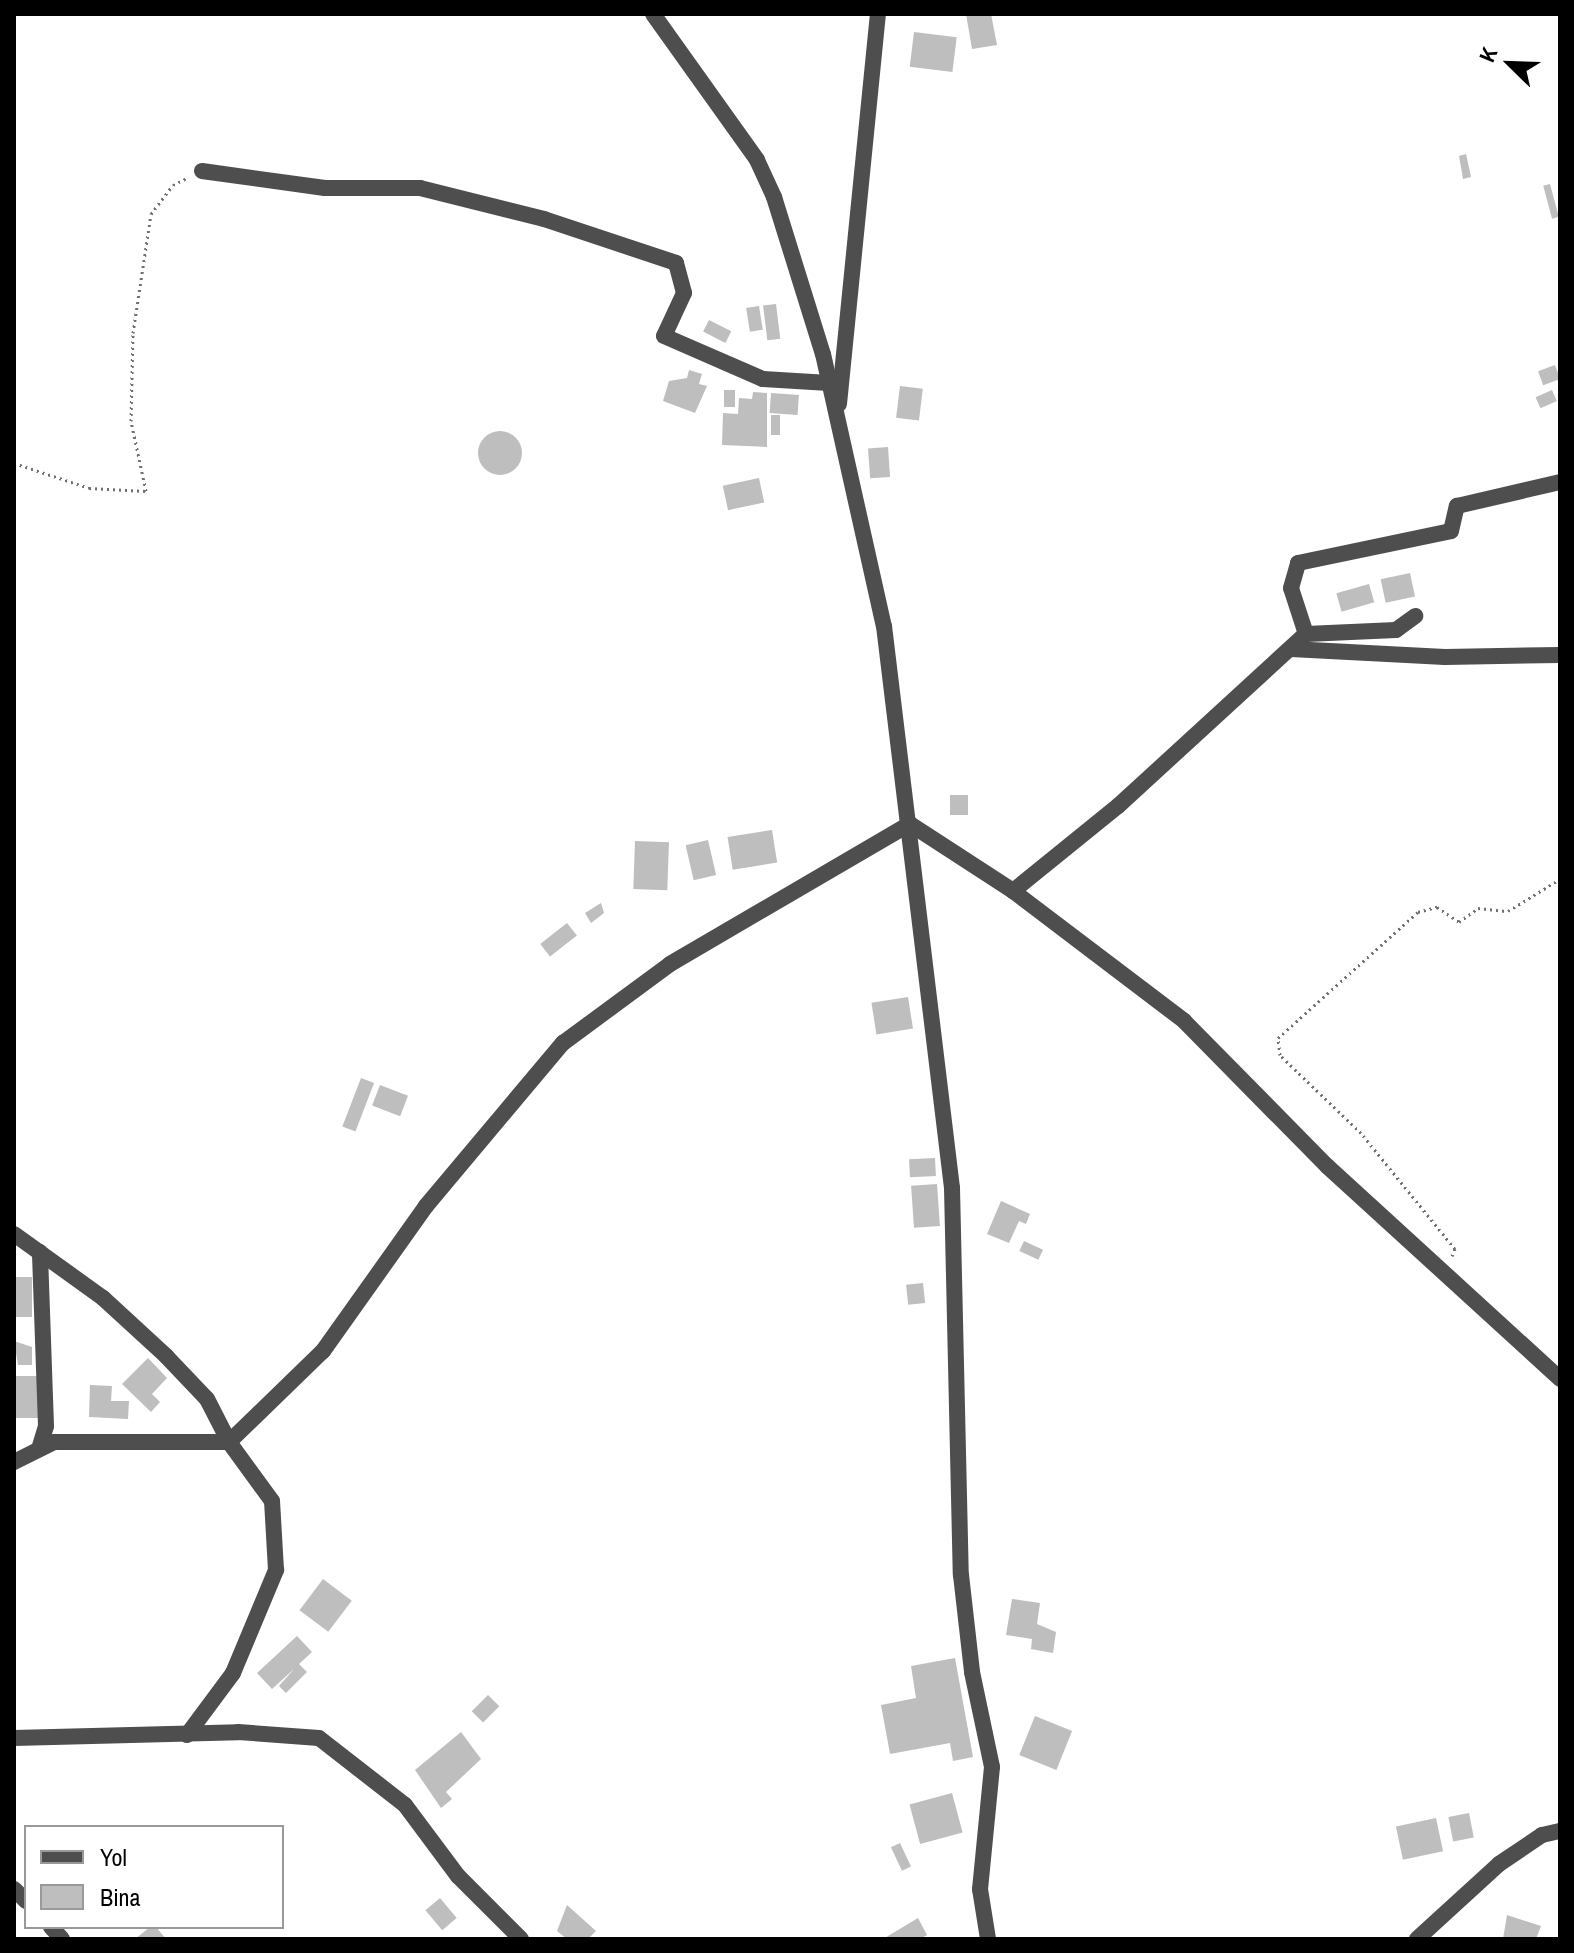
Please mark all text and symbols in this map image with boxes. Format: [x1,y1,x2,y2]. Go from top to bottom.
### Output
north arrow [1470,24,1550,104]
text: K [1472,43,1504,66]
legend [24,1825,284,1929]
text: Yol [100,1841,127,1873]
text: Bina [100,1881,141,1913]

